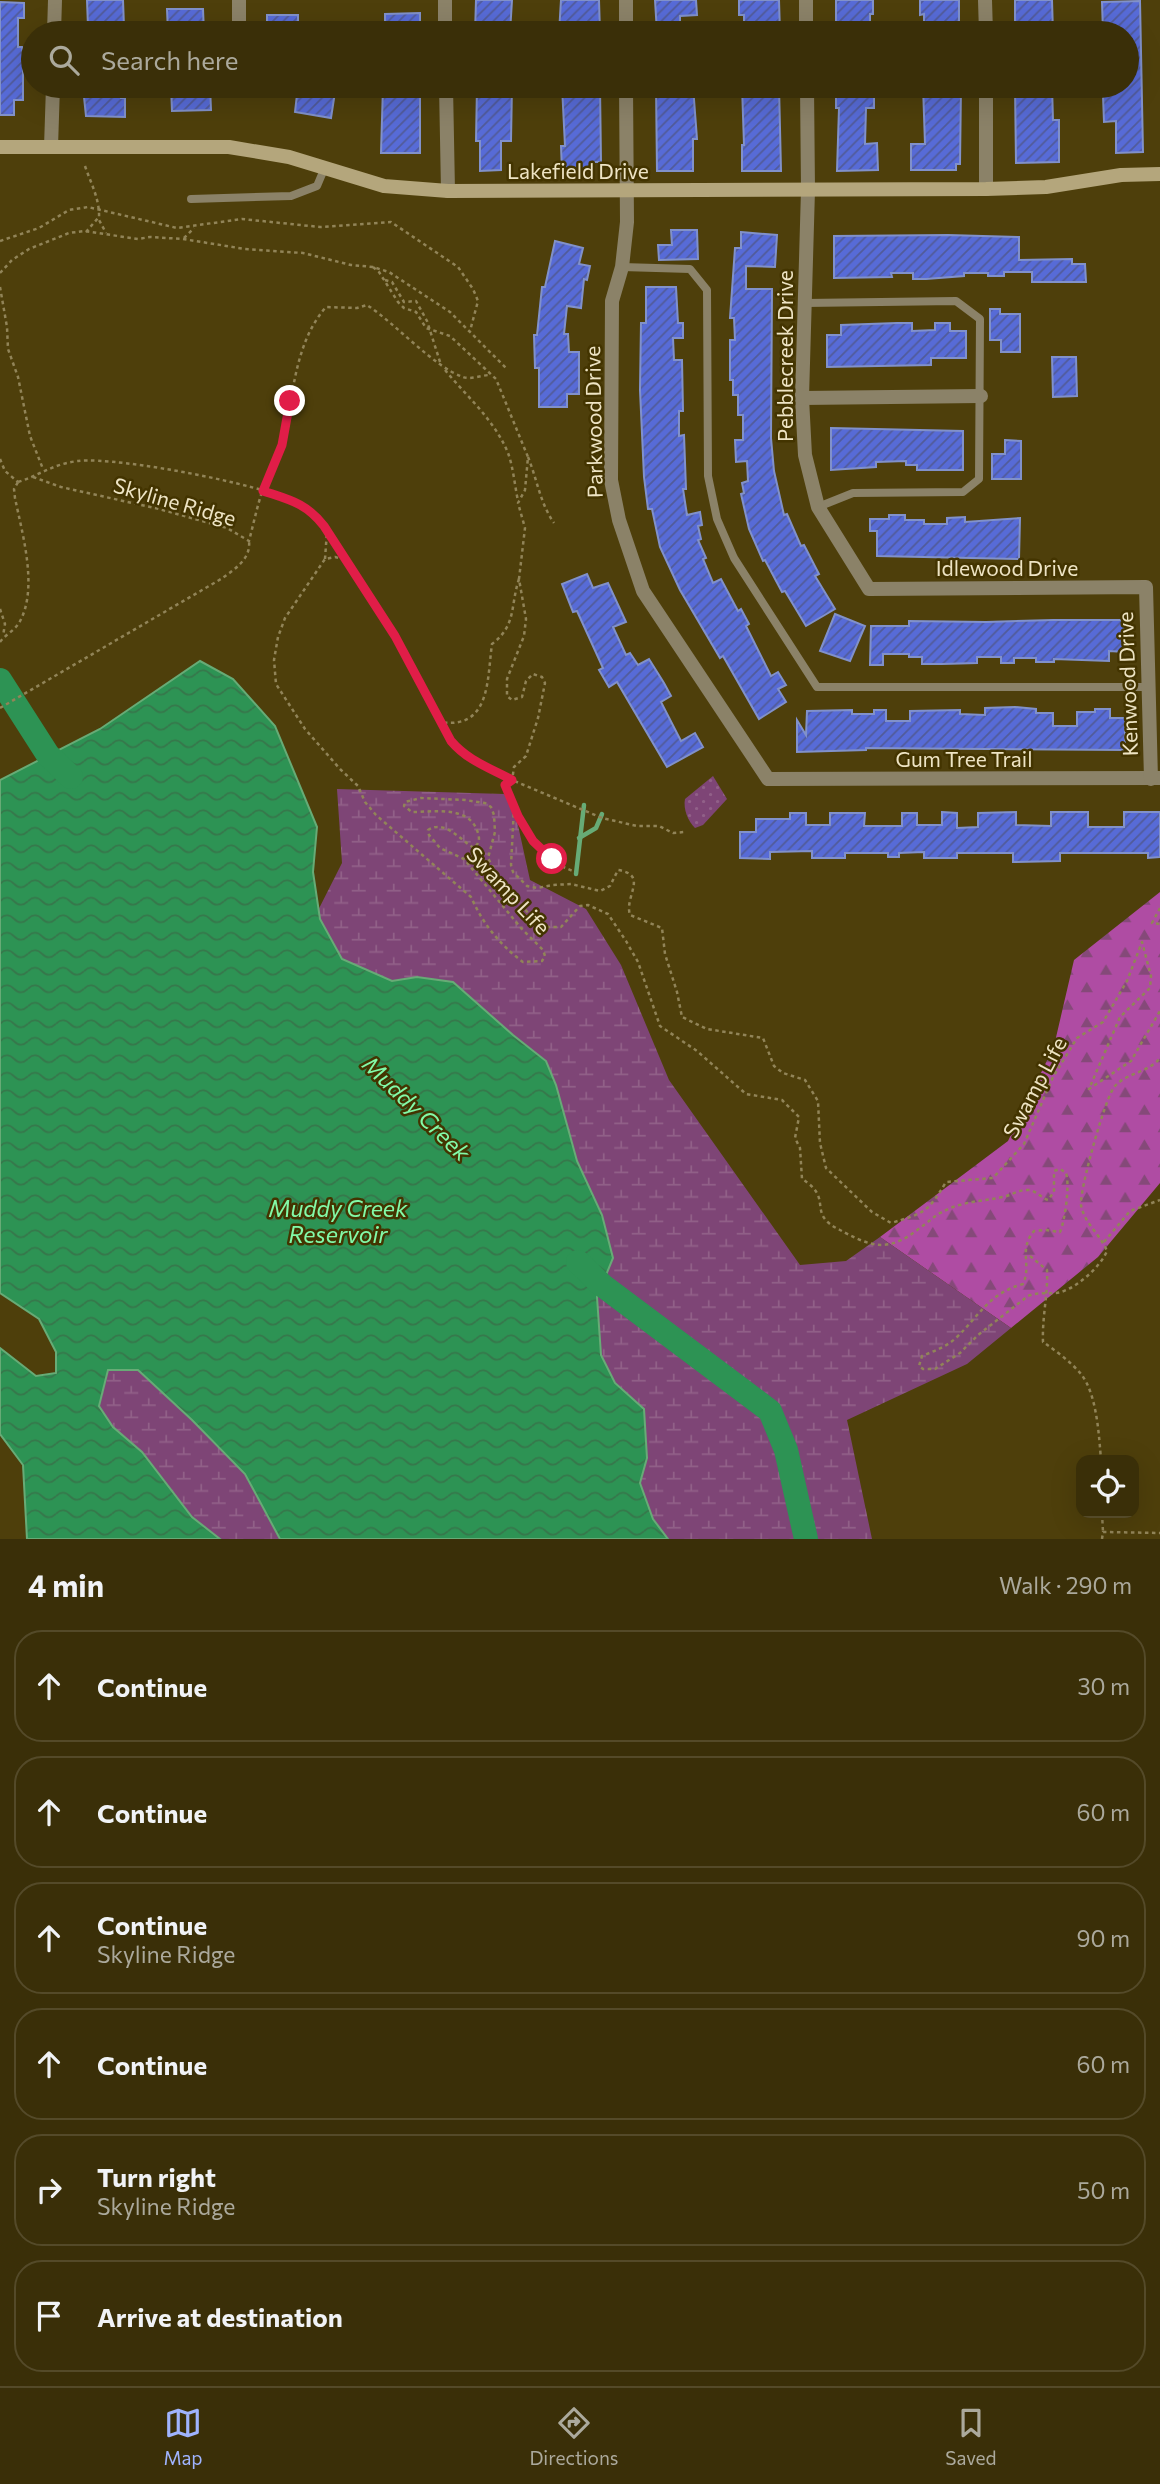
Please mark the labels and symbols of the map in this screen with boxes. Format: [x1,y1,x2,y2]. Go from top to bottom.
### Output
street label: Lakefield Drive [507,158,649,183]
street label: Pebblecreek Drive [772,270,797,442]
street label: Parkwood Drive [579,346,607,498]
route end [274,385,305,416]
street label: Skyline Ridge [111,472,239,530]
street label: Idlewood Drive [936,555,1078,580]
street label: Kenwood Drive [1112,611,1142,757]
street label: Gum Tree Trail [896,746,1032,771]
street label: Swamp Life [462,841,556,939]
route start [536,843,567,874]
street label: Swamp Life [997,1032,1071,1142]
water label: Muddy Creek [357,1050,477,1167]
water label: Muddy Creek Reservoir [269,1194,408,1248]

